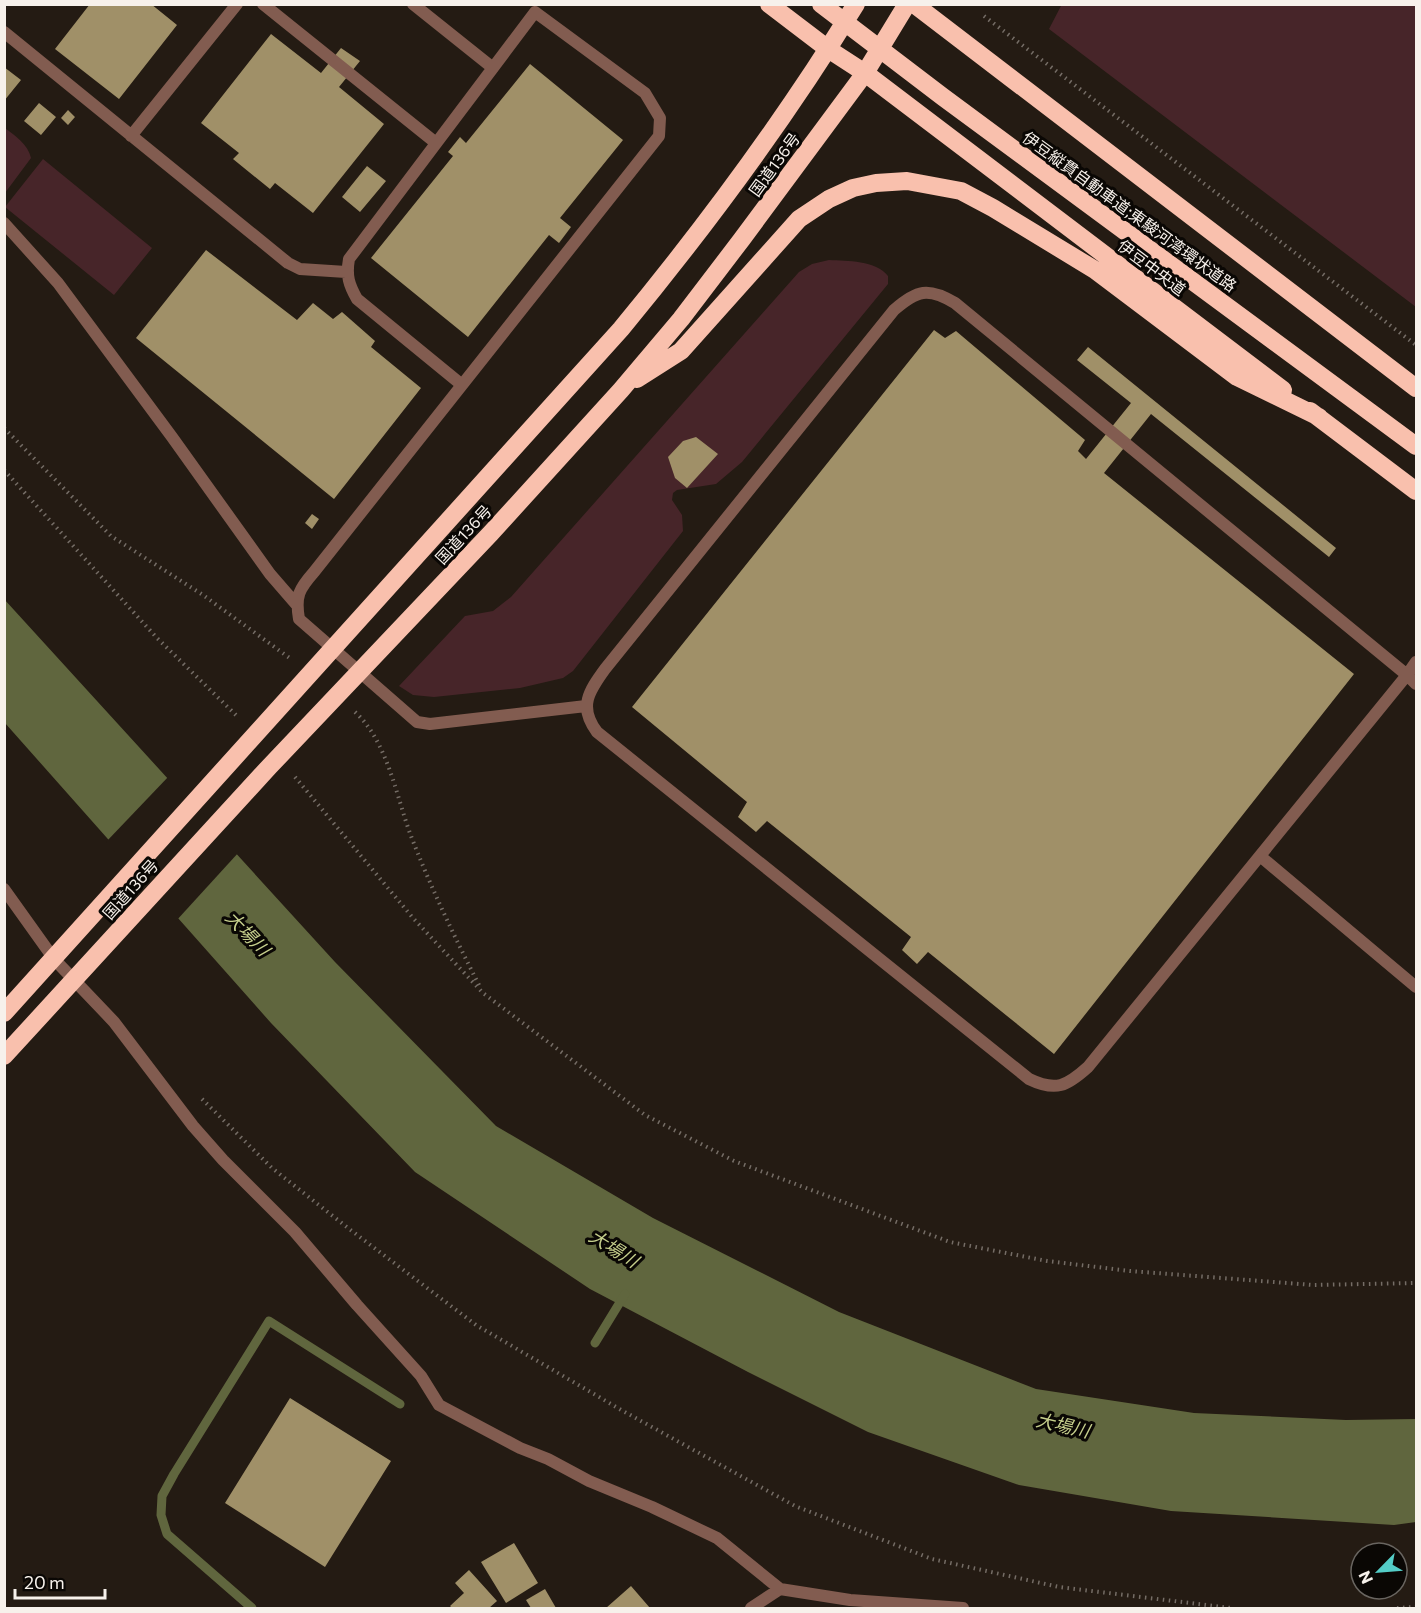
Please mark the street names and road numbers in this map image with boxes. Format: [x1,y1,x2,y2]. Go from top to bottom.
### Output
street label: 伊豆縦貫自動車道;東駿河湾環状道路 [1019,127,1241,295]
street label: 国道136号 [745,129,803,199]
street label: 伊豆中央道 [1114,235,1190,299]
street label: 国道136号 [431,501,495,567]
street label: 国道136号 [98,855,162,923]

